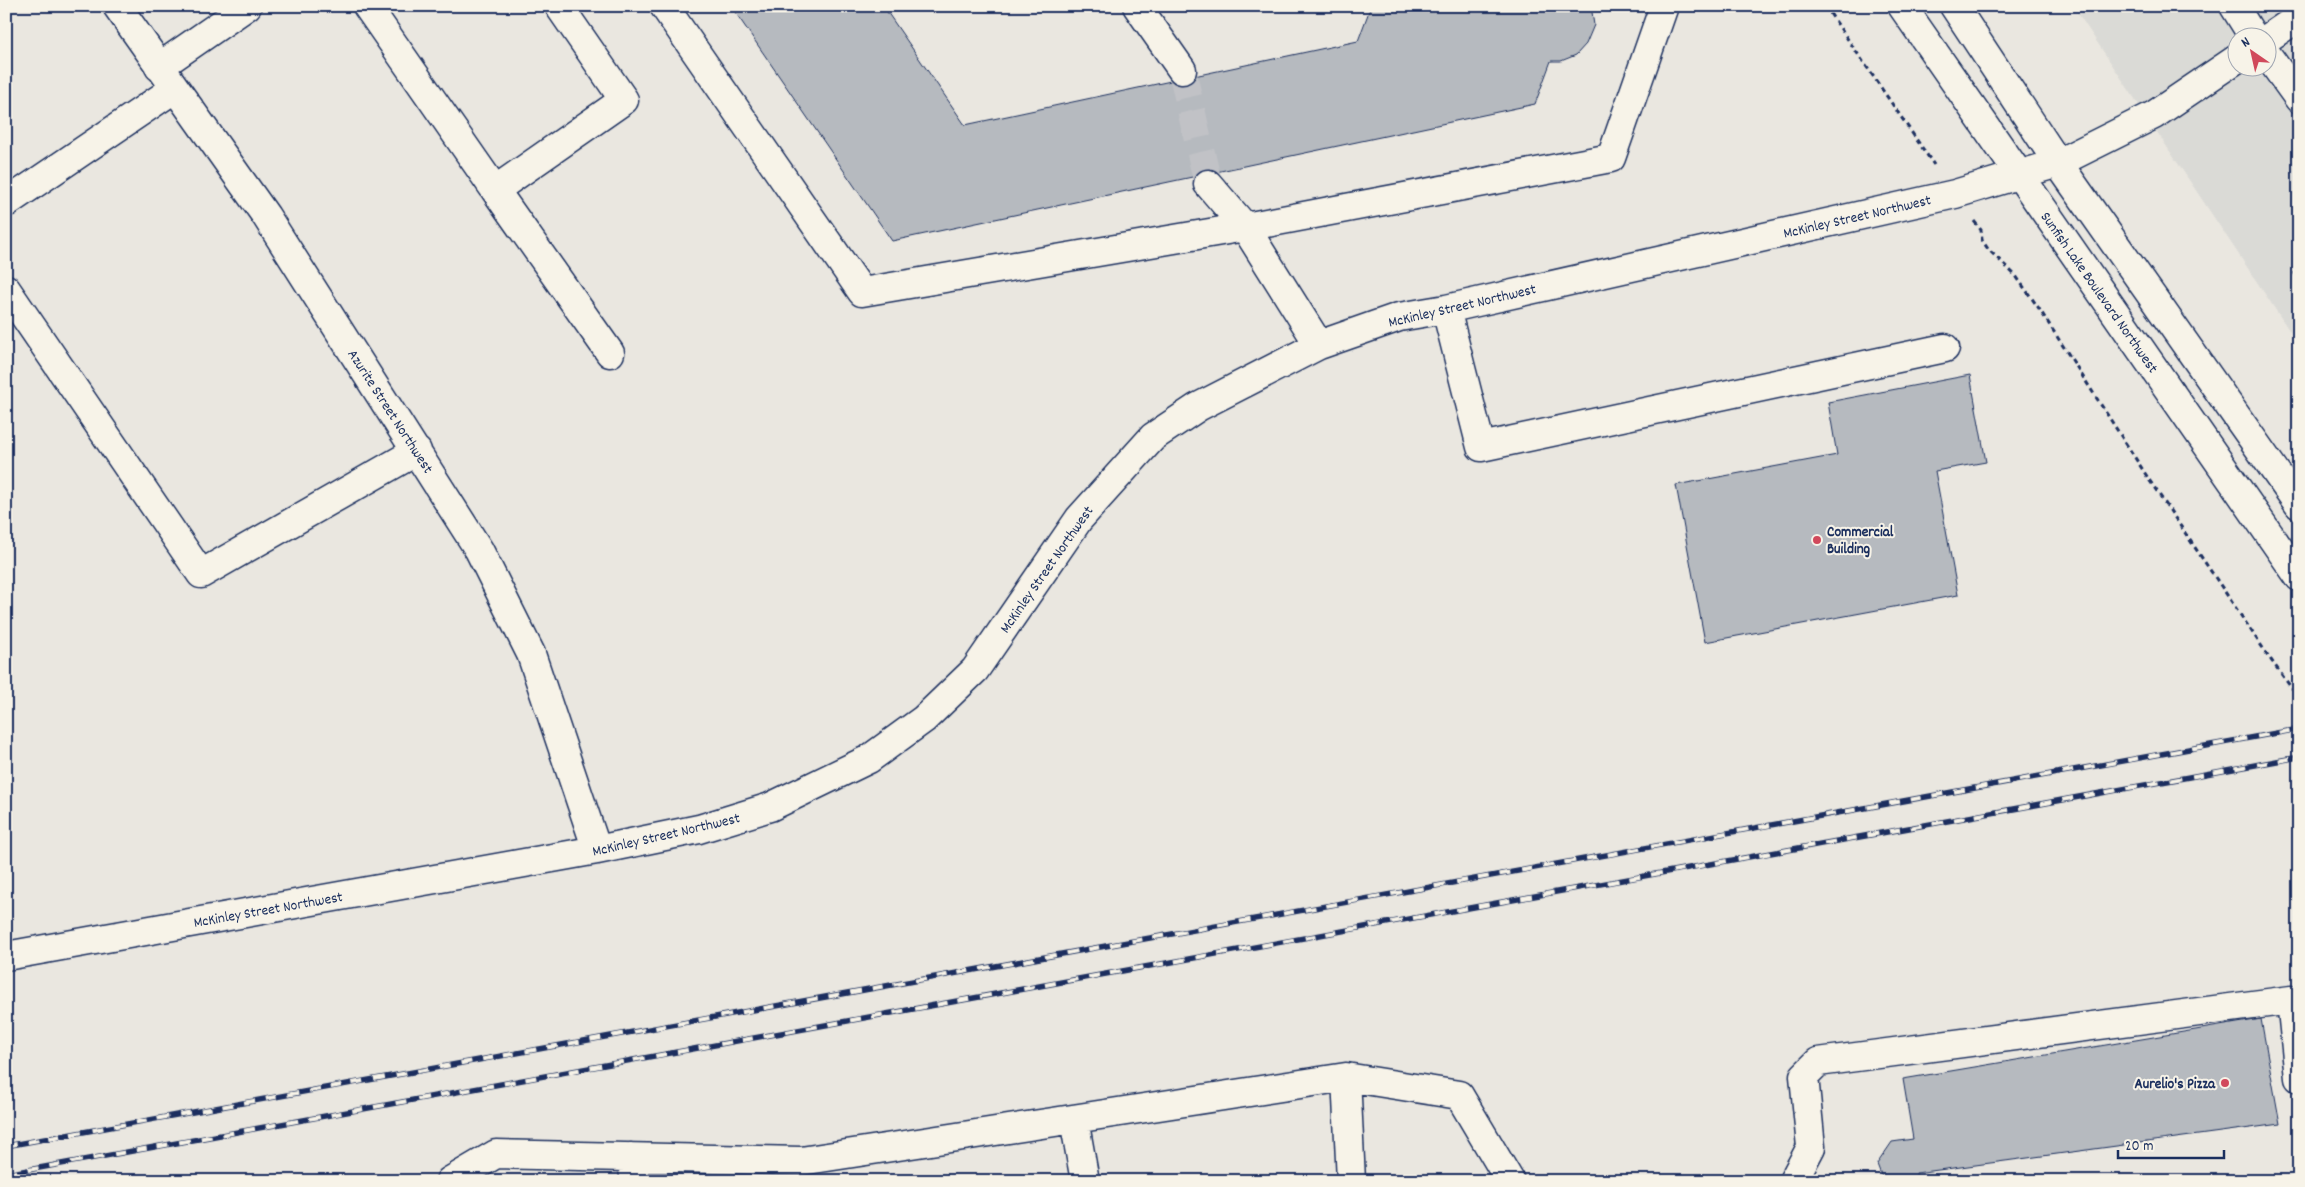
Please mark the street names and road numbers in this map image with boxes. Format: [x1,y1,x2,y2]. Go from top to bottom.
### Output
street label: McKinley Street Northwest [1781,190,1934,246]
street label: Sunfish Lake Boulevard Northwest [2034,208,2163,379]
street label: McKinley Street Northwest [1386,279,1539,335]
street label: Azurite Street Northwest [341,346,438,479]
street label: McKinley Street Northwest [995,502,1100,638]
street label: McKinley Street Northwest [590,808,743,864]
street label: McKinley Street Northwest [192,887,345,935]

